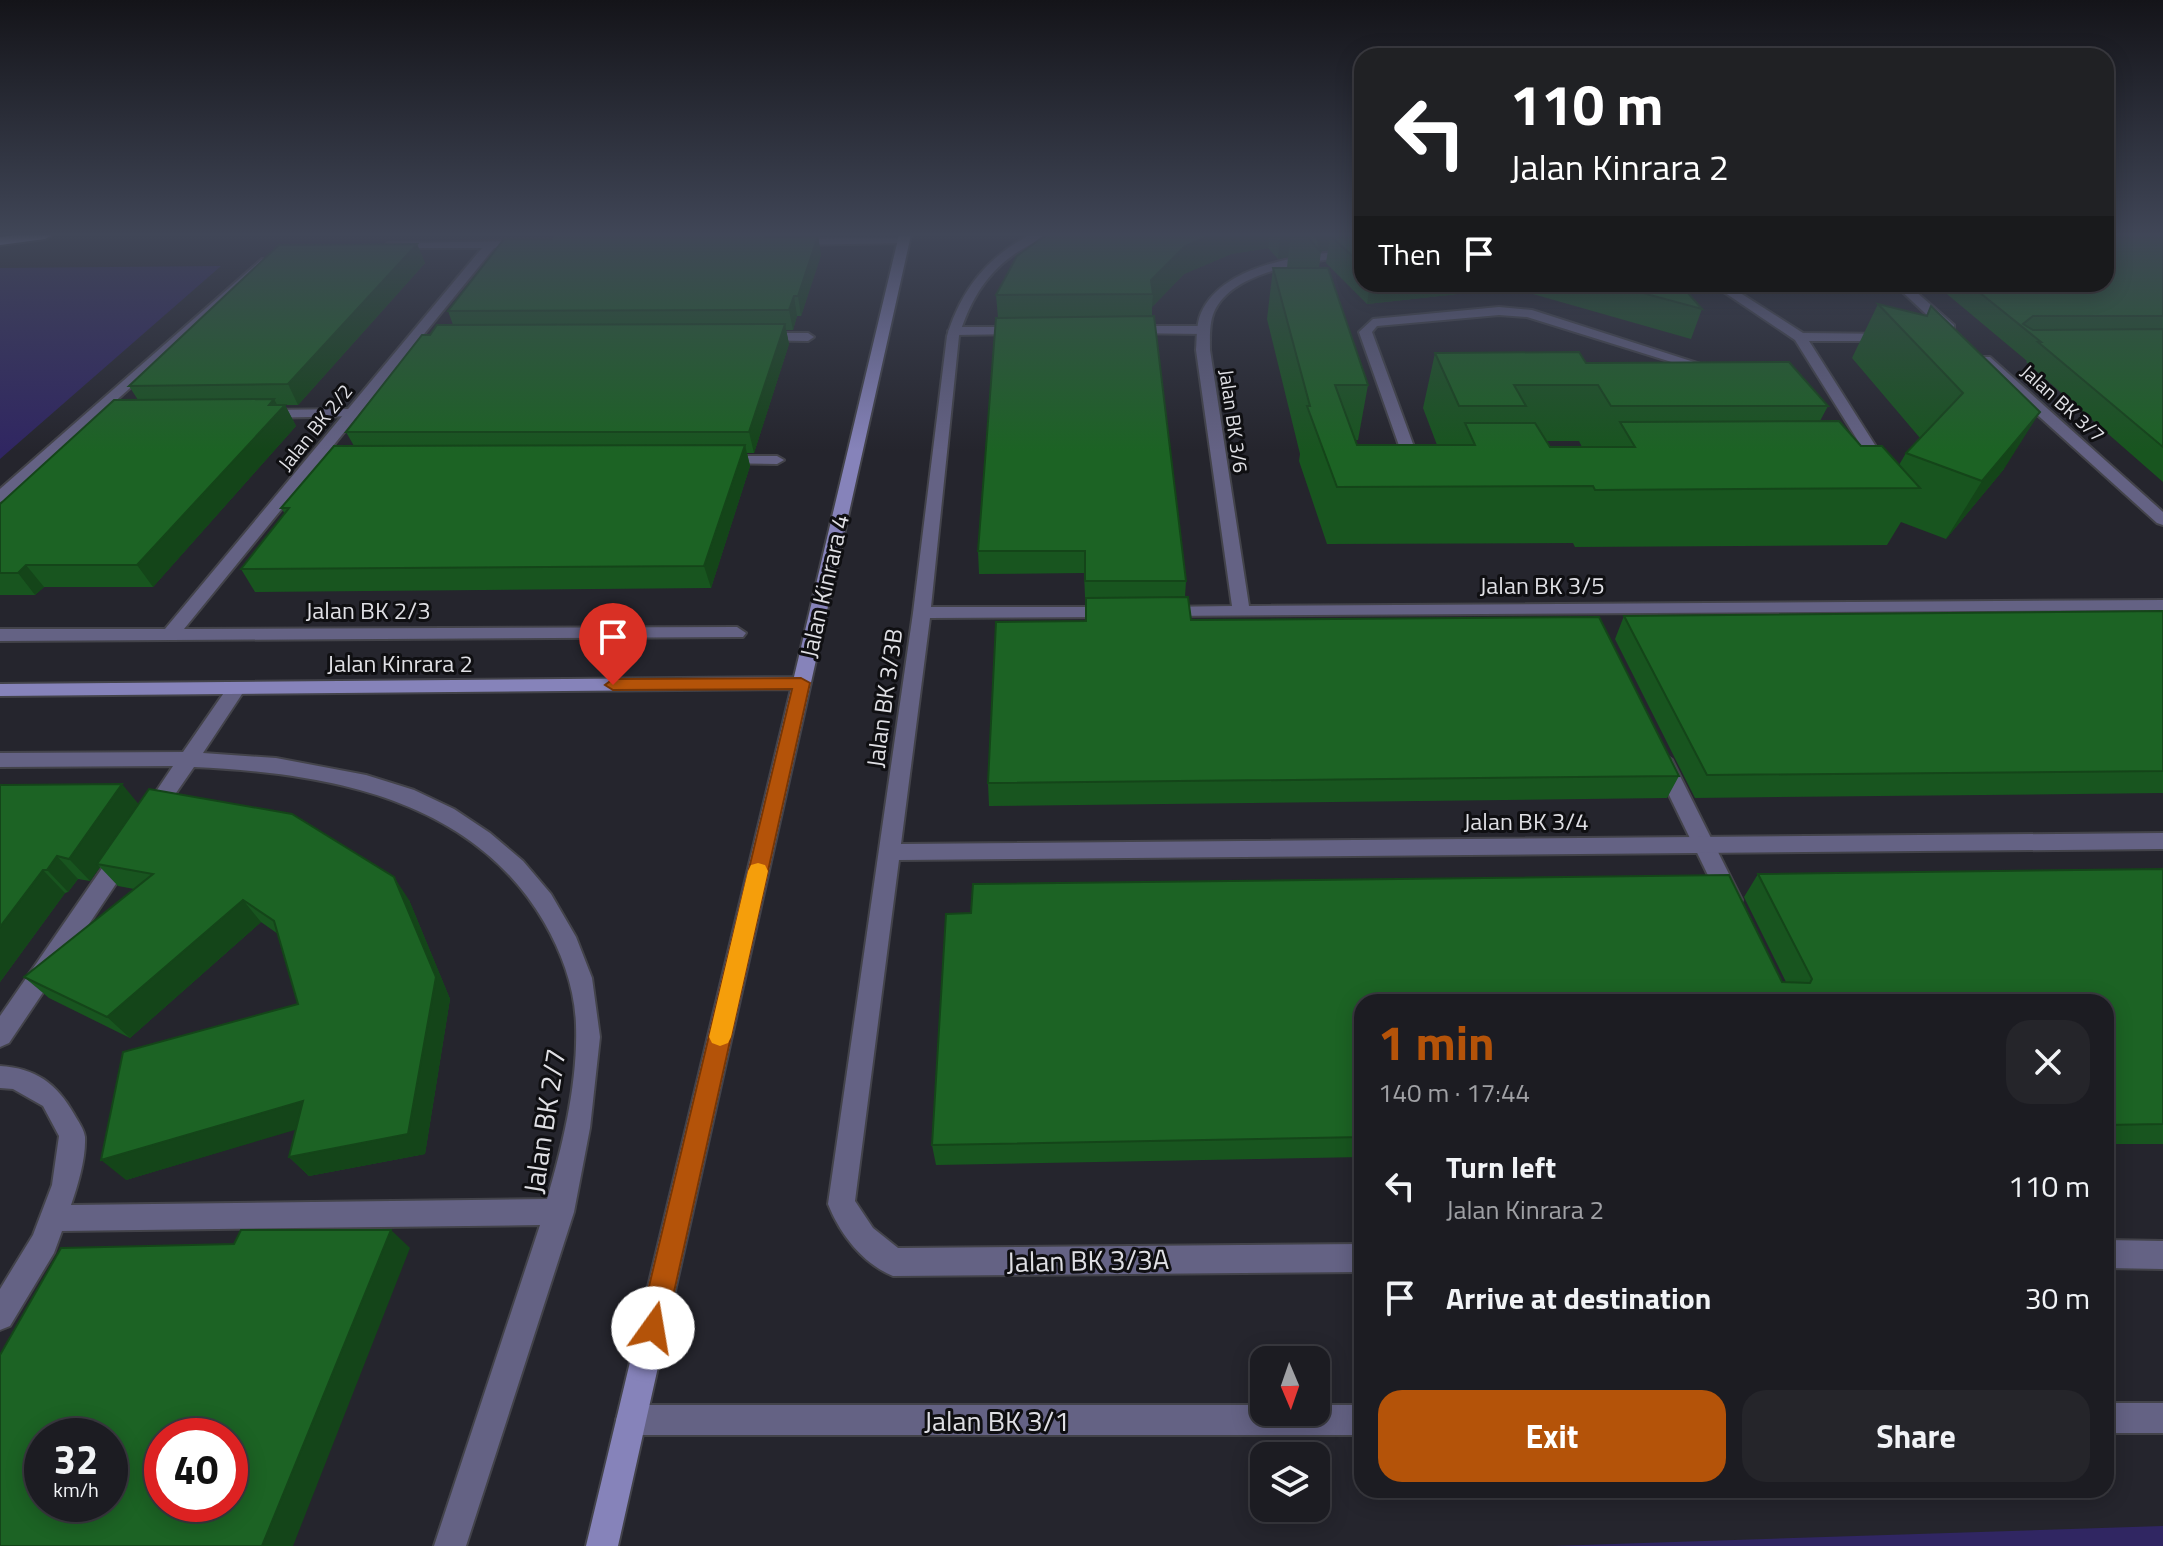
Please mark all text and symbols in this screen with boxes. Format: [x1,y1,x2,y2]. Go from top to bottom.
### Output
text: 110 m [1510,62,1663,147]
icon: left [1378,80,1482,184]
text: Jalan Kinrara 2 [1510,139,1729,194]
text: Then [1378,231,1441,277]
icon: arrive [1457,232,1501,276]
street label: Jalan BK 3/7 [2014,357,2112,449]
street label: Jalan BK 3/6 [1211,367,1257,475]
street label: Jalan BK 2/2 [270,377,360,477]
street label: Jalan Kinrara 4 [790,511,858,661]
street label: Jalan BK 3/5 [1479,567,1605,603]
street label: Jalan BK 2/3 [305,592,431,628]
pin [579,603,647,685]
icon: arrive [591,615,635,659]
street label: Jalan BK 3/3B [856,626,912,770]
street label: Jalan Kinrara 2 [327,645,473,681]
street label: Jalan BK 3/4 [1463,803,1589,839]
text: 1 min [1378,1006,1495,1079]
button: close [2006,1020,2090,1104]
street label: Jalan BK 2/7 [511,1046,577,1196]
text: 140 m · 17:44 [1378,1073,1530,1112]
text: Turn left [1446,1144,1556,1190]
text: 110 m [2008,1163,2090,1209]
icon: left [1378,1164,1422,1208]
text: Jalan Kinrara 2 [1446,1190,1604,1229]
street label: Jalan BK 3/3A [1006,1237,1170,1283]
text: Arrive at destination [1446,1275,1711,1321]
text: 30 m [2025,1275,2090,1321]
icon: arrive [1378,1276,1422,1320]
position arrow [611,1286,695,1370]
north arrow [1250,1346,1330,1426]
map controls [1250,1346,1330,1522]
button: Exit [1378,1390,1726,1482]
button: Share [1742,1390,2090,1482]
street label: Jalan BK 3/1 [924,1399,1070,1442]
speed limit sign: 40 [144,1418,248,1522]
text: 32 [54,1429,98,1490]
button: layers [1250,1442,1330,1522]
text: km/h [53,1474,99,1505]

